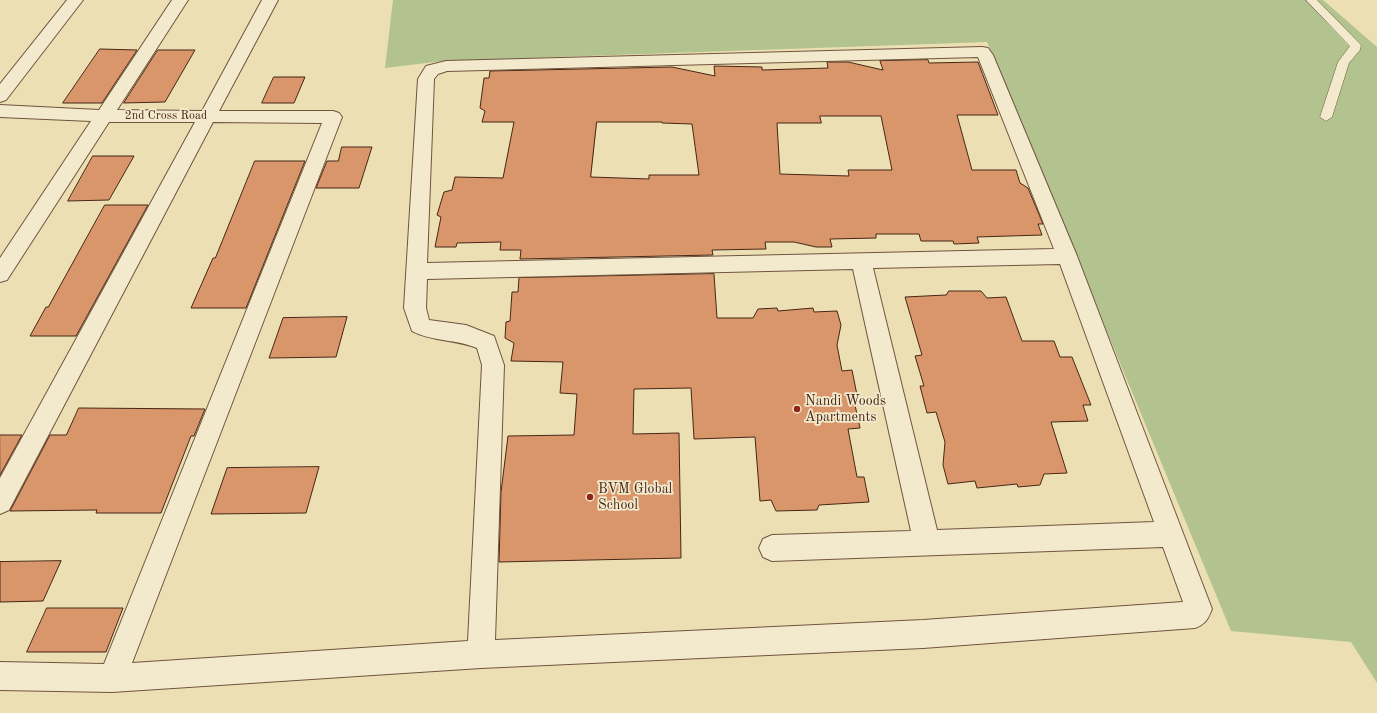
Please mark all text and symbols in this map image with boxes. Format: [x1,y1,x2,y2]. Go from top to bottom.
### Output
street label: 2nd Cross Road [125,109,207,123]
place label: Nandi Woods Apartments [805,393,886,426]
marker: Nandi Woods Apartments [792,404,802,414]
place label: BVM Global School [598,481,672,514]
marker: BVM Global School [585,492,595,502]

